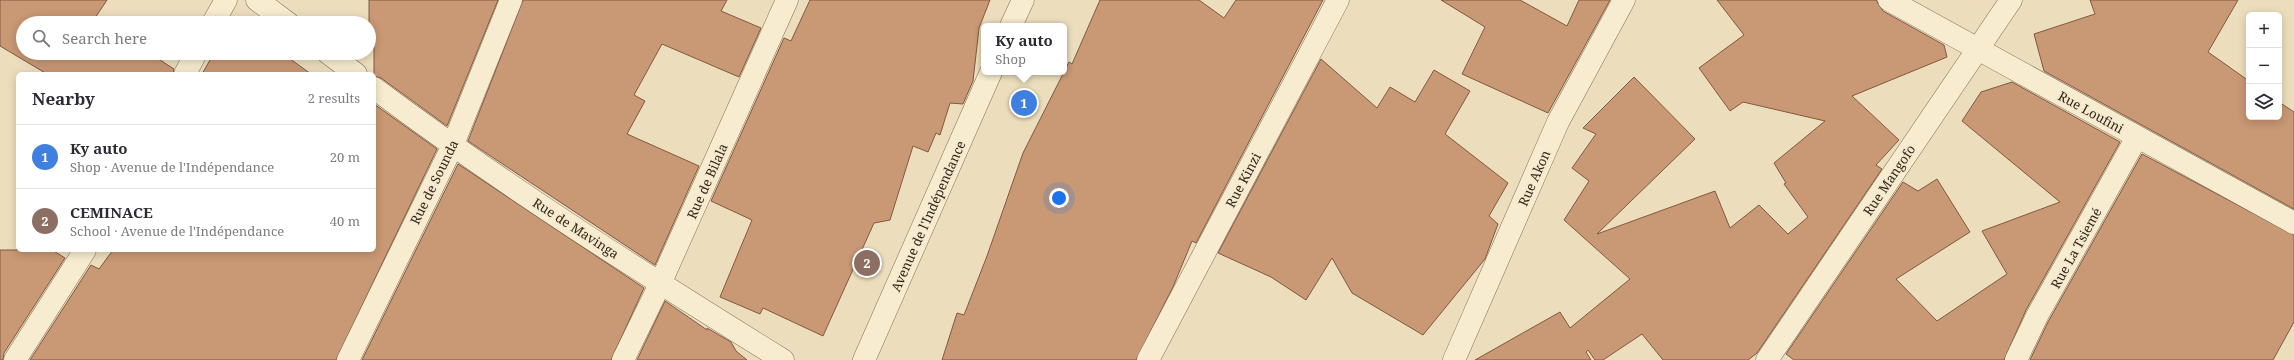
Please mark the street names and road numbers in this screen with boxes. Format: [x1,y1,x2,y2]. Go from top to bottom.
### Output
street label: Rue Loufini [2055,87,2127,137]
street label: Rue de Sounda [406,137,462,227]
street label: Avenue de l'Indépendance [887,138,969,294]
street label: Rue de Bilala [682,140,732,222]
street label: Rue Mangofo [1859,141,1919,219]
street label: Rue Akon [1514,147,1555,209]
street label: Rue Kinzi [1221,149,1265,211]
street label: Rue de Mavinga [529,193,623,263]
street label: Rue La Tsiemé [2046,204,2106,292]

